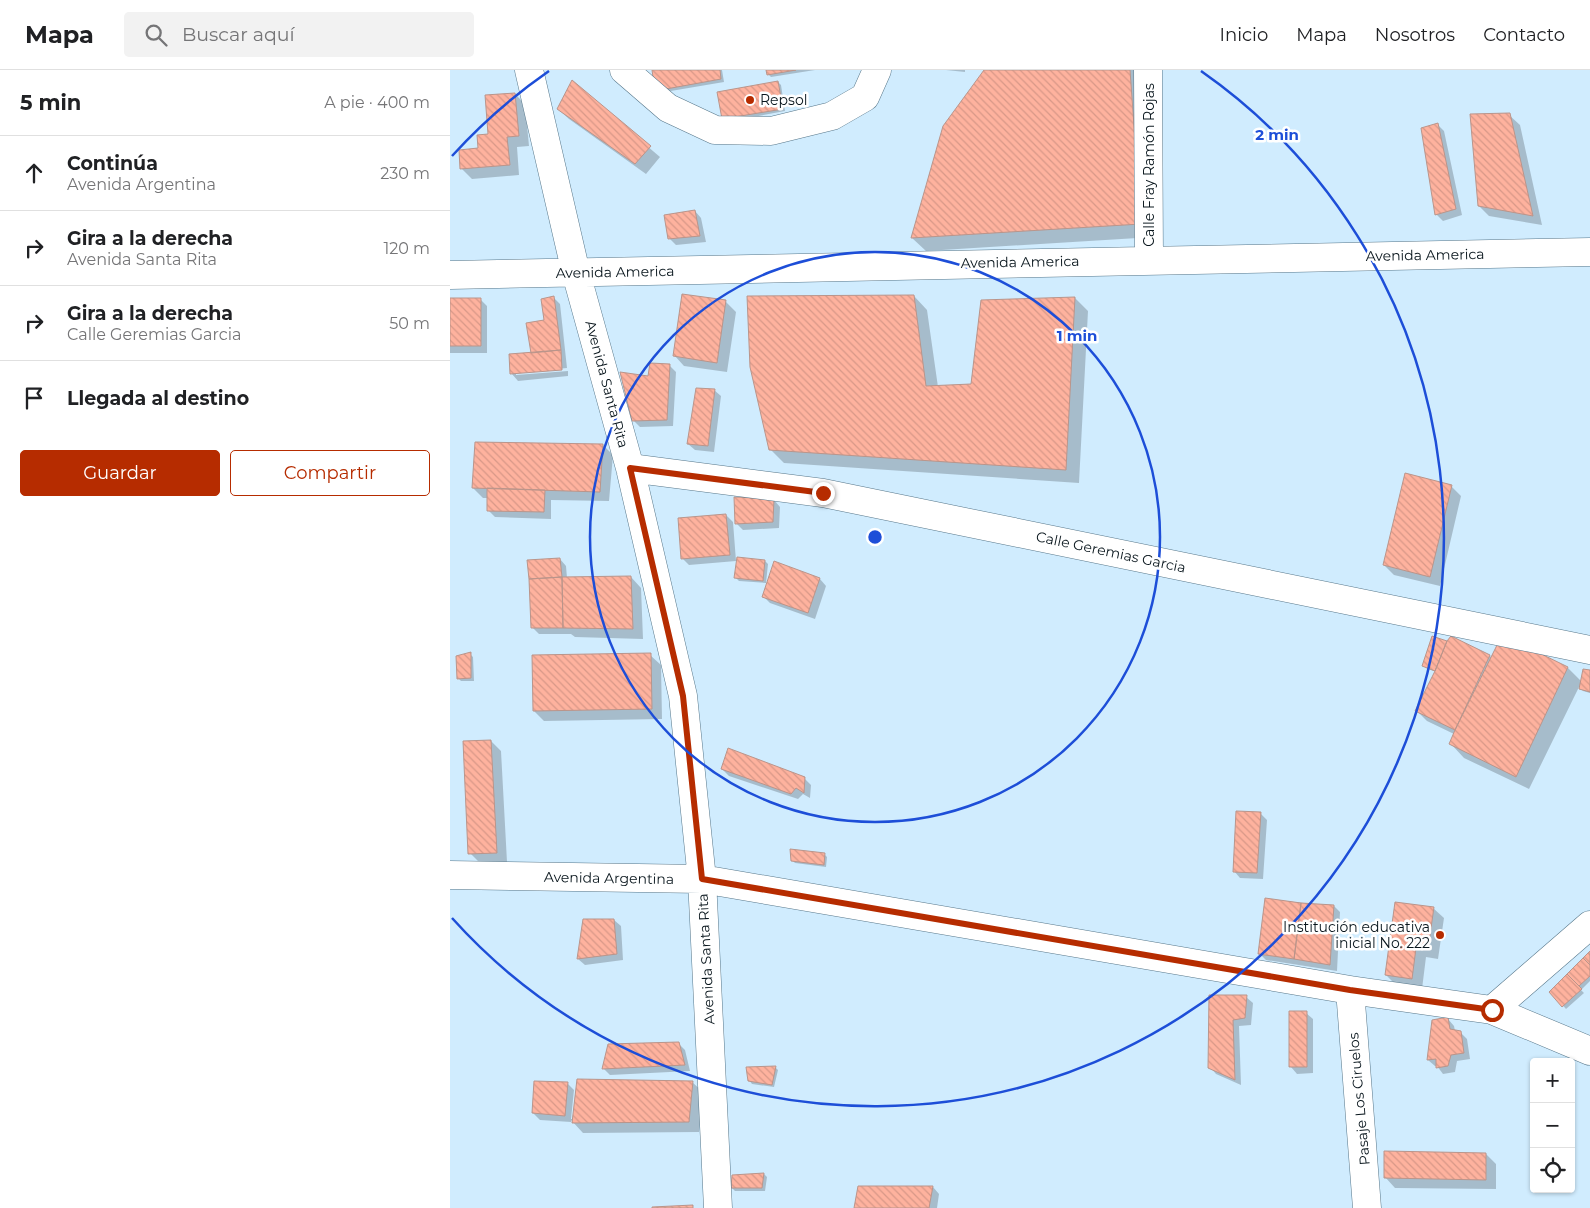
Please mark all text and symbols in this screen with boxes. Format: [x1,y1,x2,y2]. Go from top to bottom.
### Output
search box [124,12,474,57]
text: Mapa [25,20,94,49]
icon: search [142,21,170,49]
text: Buscar aquí [182,23,295,46]
text: Inicio [1220,24,1268,46]
text: Mapa [1296,24,1347,46]
text: Nosotros [1375,24,1455,46]
text: Contacto [1483,24,1565,46]
street label: Calle Fray Ramón Rojas [1140,83,1158,247]
text: 5 min [20,90,81,115]
place label: Repsol [760,91,807,109]
text: A pie · 400 m [324,93,430,112]
marker: Repsol [744,94,756,106]
text: 2 min [1255,125,1299,144]
text: Continúa [67,152,158,175]
icon: ahead [20,159,48,187]
text: 230 m [380,164,430,183]
text: Avenida Argentina [67,175,216,194]
text: Gira a la derecha [67,227,233,250]
icon: right [20,234,48,262]
text: 120 m [383,239,430,258]
street label: Avenida America [1365,245,1485,265]
text: Avenida Santa Rita [67,250,217,269]
street label: Avenida America [960,252,1080,272]
street label: Avenida America [555,262,675,282]
text: Gira a la derecha [67,302,233,325]
icon: right [20,309,48,337]
text: 50 m [389,314,430,333]
street label: Avenida Santa Rita [581,318,633,450]
text: Calle Geremias Garcia [67,325,241,344]
text: 1 min [1057,326,1097,345]
icon: arrive [20,384,48,412]
text: Llegada al destino [67,387,249,410]
button: Guardar [20,450,220,496]
button: Compartir [230,450,430,496]
route end [812,482,835,505]
street label: Calle Geremias Garcia [1034,527,1188,577]
centre of rings [866,528,884,546]
street label: Avenida Argentina [544,868,674,888]
street label: Avenida Santa Rita [694,893,718,1025]
place label: Institución educativa inicial No. 222 [1283,918,1430,952]
marker: Institución educativa inicial No. 222 [1434,929,1446,941]
route start [1481,999,1504,1022]
street label: Pasaje Los Ciruelos [1344,1032,1374,1166]
map controls [1530,1058,1575,1193]
button: + [1530,1058,1575,1103]
button: − [1530,1103,1575,1148]
button: locate [1530,1148,1575,1193]

